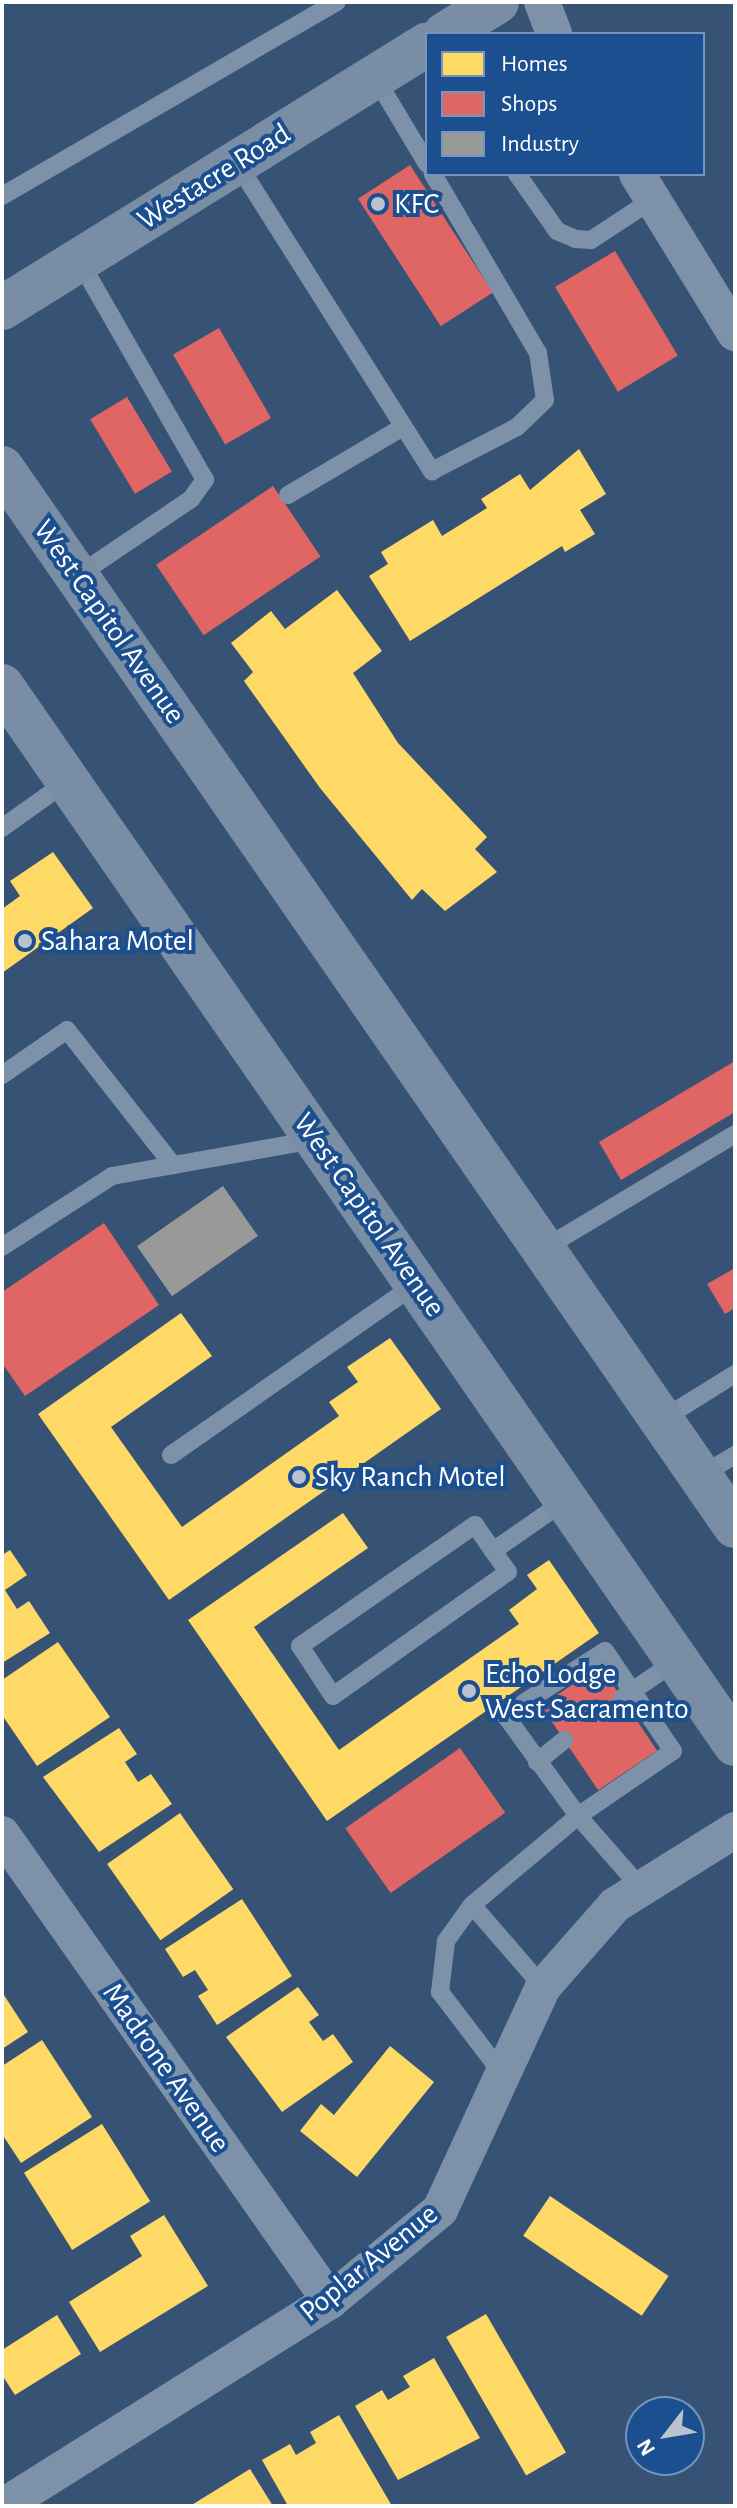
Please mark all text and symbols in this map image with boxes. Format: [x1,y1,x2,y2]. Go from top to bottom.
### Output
legend [425,32,705,176]
text: Homes [501,52,568,76]
text: Shops [501,92,557,116]
street label: Westacre Road [131,116,297,238]
text: Industry [501,132,579,156]
place label: KFC [394,186,439,222]
marker: KFC [369,195,387,213]
street label: West Capitol Avenue [25,513,193,731]
place label: Sahara Motel [41,923,194,959]
marker: Sahara Motel [16,932,34,950]
street label: West Capitol Avenue [285,1106,453,1324]
place label: Sky Ranch Motel [315,1459,506,1495]
marker: Sky Ranch Motel [290,1468,308,1486]
place label: Echo Lodge West Sacramento [485,1656,689,1726]
marker: Echo Lodge West Sacramento [460,1682,478,1700]
street label: Madrone Avenue [94,1976,238,2160]
street label: Poplar Avenue [293,2196,445,2330]
north arrow [625,2396,705,2476]
text: N [633,2435,660,2460]

